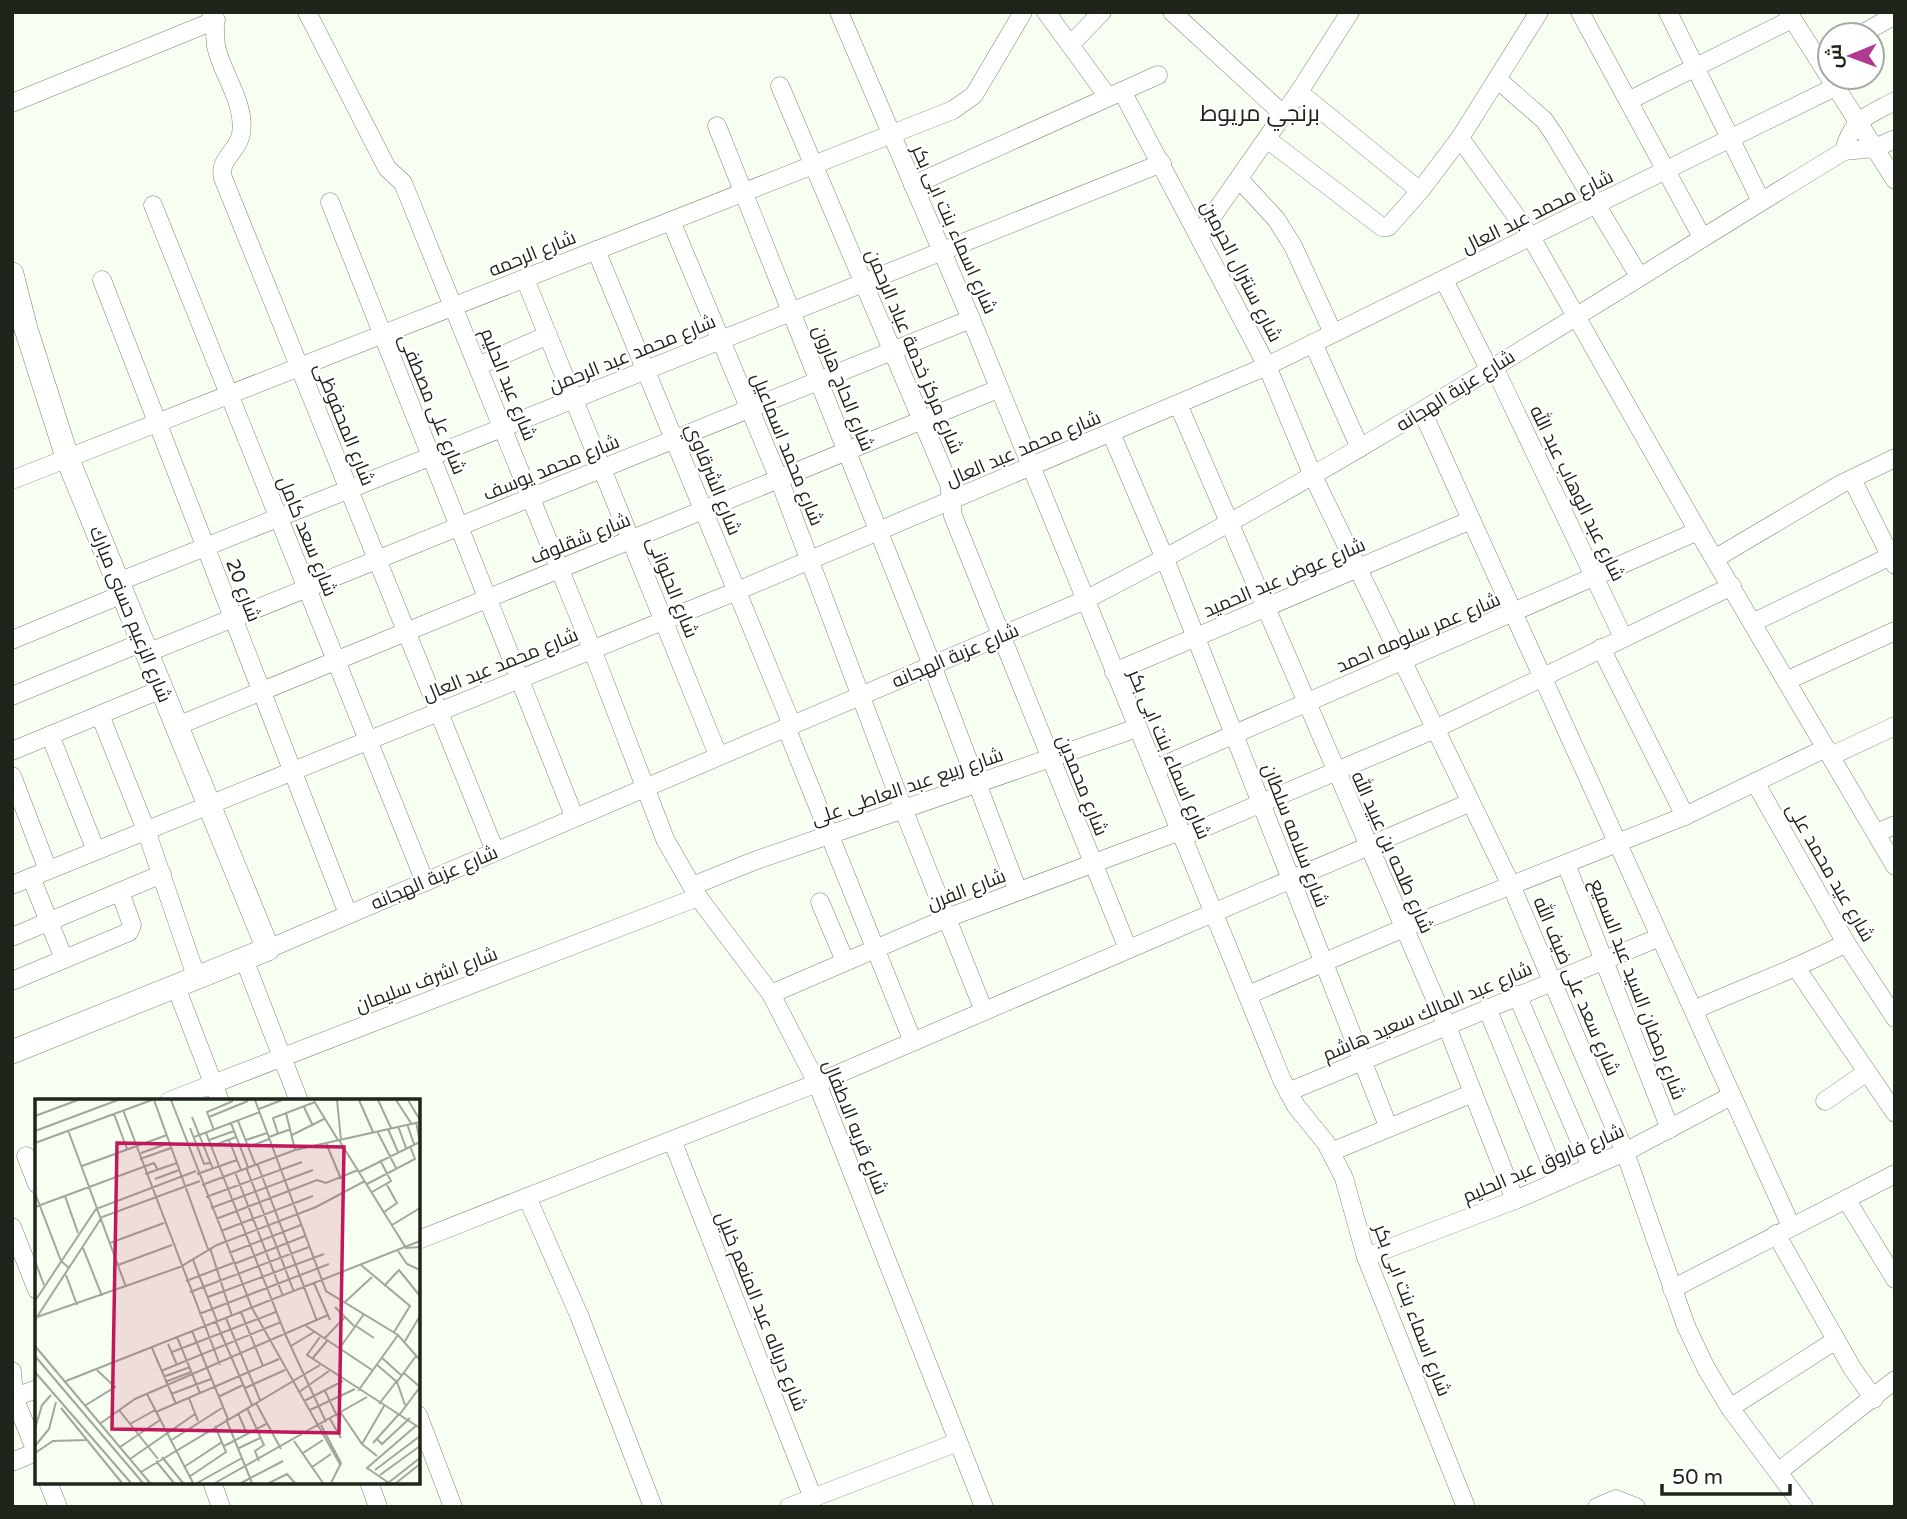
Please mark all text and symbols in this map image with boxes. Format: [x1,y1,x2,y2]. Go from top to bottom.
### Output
north arrow [1816,21,1886,91]
text: ش [1824,44,1846,69]
district label: برنجي مريوط [1200,100,1320,131]
street label: شارع اسماء بنت ابى بكر [905,141,1001,318]
street label: شارع محمد عبد العال [1458,166,1618,260]
street label: شارع سنترال الحرمين [1194,197,1286,347]
street label: شارع الرحمه [486,226,580,283]
street label: شارع مركز خدمة عباد الرحمن [859,246,967,458]
street label: شارع محمد عبد الرحمن [546,310,720,399]
street label: شارع الحاج هارون [806,322,878,455]
street label: شارع عبد الحليم [474,325,541,445]
street label: شارع على مصطفى [392,331,470,479]
street label: شارع عزبة الهجانه [1392,346,1520,438]
street label: شارع المحفوظى [308,360,379,490]
street label: شارع محمد اسماعيل [745,370,828,530]
street label: شارع عبد الوهاب عبد الله [1523,401,1631,586]
street label: شارع محمد عبد العال [943,406,1105,493]
street label: شارع الشرقاوي [678,420,745,539]
street label: شارع محمد يوسف [480,431,624,507]
street label: شارع سعد كامل [271,473,341,600]
street label: شارع شقلوف [527,509,634,571]
street label: شارع الزعيم حسنى مبارك [83,523,176,707]
street label: شارع الحلوانى [640,533,702,642]
street label: شارع عوض عبد الحميد [1200,534,1369,624]
street label: شارع 20 [219,556,265,626]
street label: شارع عمر سلومه احمد [1333,588,1504,679]
street label: شارع عزبة الهجانه [889,619,1023,694]
street label: شارع محمد عبد العال [419,624,582,708]
street label: شارع اسماء بنت ابى بكر [1121,665,1215,844]
street label: شارع محمدين [1050,732,1112,840]
street label: شارع ربيع عبد العاطى على [809,744,1007,832]
street label: شارع سلامه سلطان [1256,760,1333,911]
street label: شارع طلحه بن عبيد الله [1345,767,1440,938]
street label: شارع عيد محمد على [1780,799,1879,947]
street label: شارع عزبة الهجانه [368,841,502,916]
street label: شارع الفرن [924,865,1010,917]
street label: شارع رمضان السيد عبد السميع [1583,876,1689,1104]
street label: شارع سعد على ضيف الله [1527,893,1626,1080]
street label: شارع اشرف سليمان [352,943,501,1019]
street label: شارع عبد المالك سعيد هاشم [1319,958,1536,1068]
street label: شارع قريه الاطفال [816,1057,892,1199]
inset map [35,1099,420,1484]
street label: شارع فاروق عبد الحليم [1459,1120,1628,1210]
street label: شارع درباله عبد المنعم خليل [709,1208,811,1415]
street label: شارع اسماء بنت ابى بكر [1367,1220,1455,1400]
scale bar [1662,1452,1790,1496]
text: 50 m [1672,1465,1723,1490]

